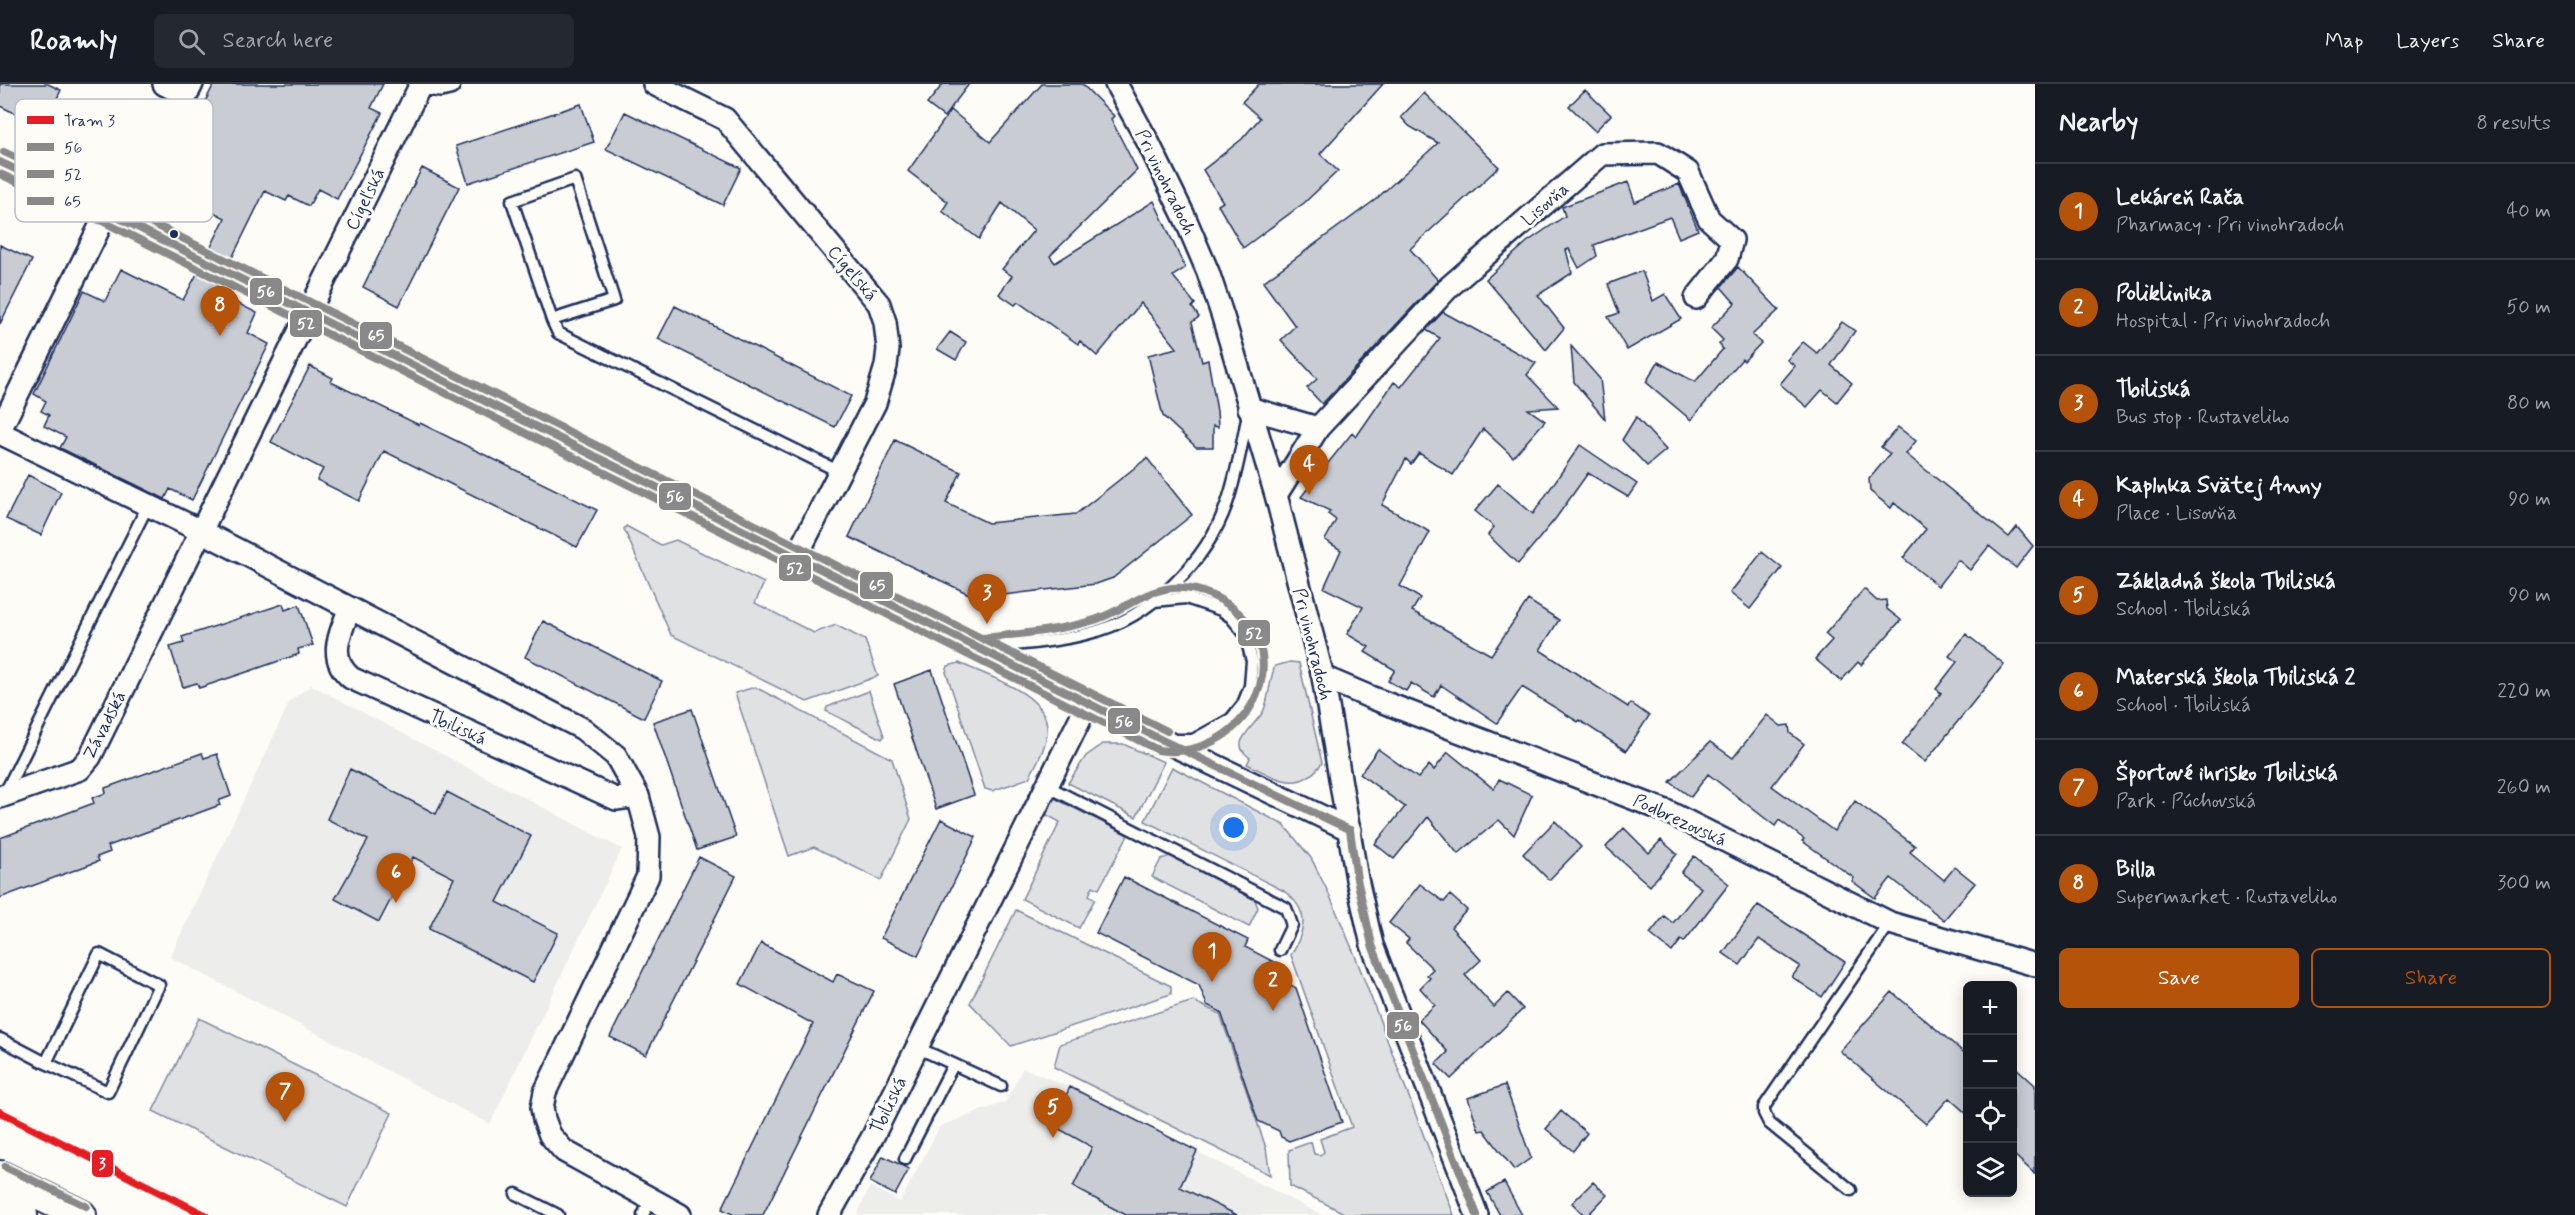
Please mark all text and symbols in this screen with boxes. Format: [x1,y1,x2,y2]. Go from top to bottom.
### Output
search box [154,14,574,68]
text: Roamly [30,23,118,60]
icon: search [175,25,208,58]
text: Search here [223,27,333,55]
text: Map [2325,27,2363,55]
text: Layers [2396,27,2459,55]
text: Share [2492,27,2545,55]
legend [15,99,213,222]
text: Nearby [2059,106,2138,140]
text: 8 results [2477,110,2551,137]
text: Tram 3 [64,111,115,132]
street label: Pri vinohradoch [1129,126,1201,239]
text: 56 [64,138,83,159]
street label: Cígeľská [341,164,391,235]
text: 52 [64,165,82,186]
street label: Lisovňa [1517,177,1575,232]
text: Lekáreň Rača [2116,184,2244,212]
text: 65 [64,192,81,213]
text: 1 [2074,198,2083,225]
text: 40 m [2507,198,2551,225]
text: Pharmacy · Pri vinohradoch [2116,212,2344,239]
unlabelled marker [168,228,180,240]
street label: Cígeľská [822,241,883,307]
line badge: 56 [249,277,283,306]
text: Poliklinika [2116,280,2212,308]
text: 56 [257,282,275,303]
pin: 8 [200,286,240,336]
text: 2 [2074,294,2083,321]
text: 50 m [2506,294,2551,321]
text: Hospital · Pri vinohradoch [2116,308,2330,335]
line badge: 52 [289,309,323,338]
text: 52 [297,314,315,335]
line badge: 65 [359,321,393,350]
text: 65 [368,326,385,347]
text: Tbiliská [2116,376,2190,404]
text: 3 [2074,390,2083,417]
text: 80 m [2507,390,2551,417]
text: Bus stop · Rustaveliho [2116,404,2289,431]
pin: 4 [1290,446,1328,495]
text: Kaplnka Svätej Anny [2116,472,2322,500]
line badge: 56 [658,482,692,511]
text: 4 [2073,486,2084,513]
text: 90 m [2508,486,2551,513]
text: 56 [666,487,684,508]
text: Place · Lisovňa [2116,500,2237,527]
line badge: 52 [778,554,812,582]
text: 52 [786,559,804,580]
text: Základná škola Tbiliská [2116,568,2336,596]
line badge: 65 [859,571,894,600]
pin: 3 [968,574,1006,624]
text: 65 [869,576,886,597]
text: 5 [2073,582,2085,609]
text: 90 m [2508,582,2551,609]
street label: Pri vinohradoch [1287,586,1338,703]
text: School · Tbiliská [2116,596,2251,623]
line badge: 52 [1237,619,1271,647]
text: 52 [1245,624,1263,645]
text: Materská škola Tbiliská 2 [2116,664,2355,692]
text: 6 [2073,678,2084,705]
text: 220 m [2497,678,2551,705]
street label: Závadská [78,687,132,764]
text: School · Tbiliská [2116,692,2251,719]
street label: Tbiliská [425,704,490,752]
line badge: 56 [1107,707,1141,735]
text: 56 [1115,712,1133,733]
text: Športové ihrisko Tbiliská [2116,760,2338,788]
text: 7 [2072,774,2085,801]
text: 260 m [2497,774,2551,801]
text: Park · Púchovská [2116,788,2256,815]
street label: Podbrezovská [1629,789,1730,853]
your location [1219,813,1248,842]
pin: 6 [376,854,416,903]
text: Billa [2116,856,2155,884]
text: 8 [2073,870,2084,897]
text: 300 m [2497,870,2551,897]
text: Supermarket · Rustaveliho [2116,884,2337,911]
pin: 1 [1192,932,1232,982]
button: Save [2059,948,2299,1008]
button: Share [2311,948,2551,1008]
pin: 2 [1254,962,1292,1011]
map controls [1963,981,2017,1197]
button: + [1963,981,2017,1035]
line badge: 56 [1386,1011,1420,1040]
text: 56 [1394,1016,1412,1037]
button: − [1963,1035,2017,1089]
pin: 7 [266,1072,304,1122]
street label: Tbiliská [865,1073,913,1138]
pin: 5 [1034,1088,1072,1138]
button: locate [1963,1089,2017,1143]
button: layers [1963,1143,2017,1197]
line badge: 3 [91,1149,114,1178]
text: 3 [98,1154,106,1175]

